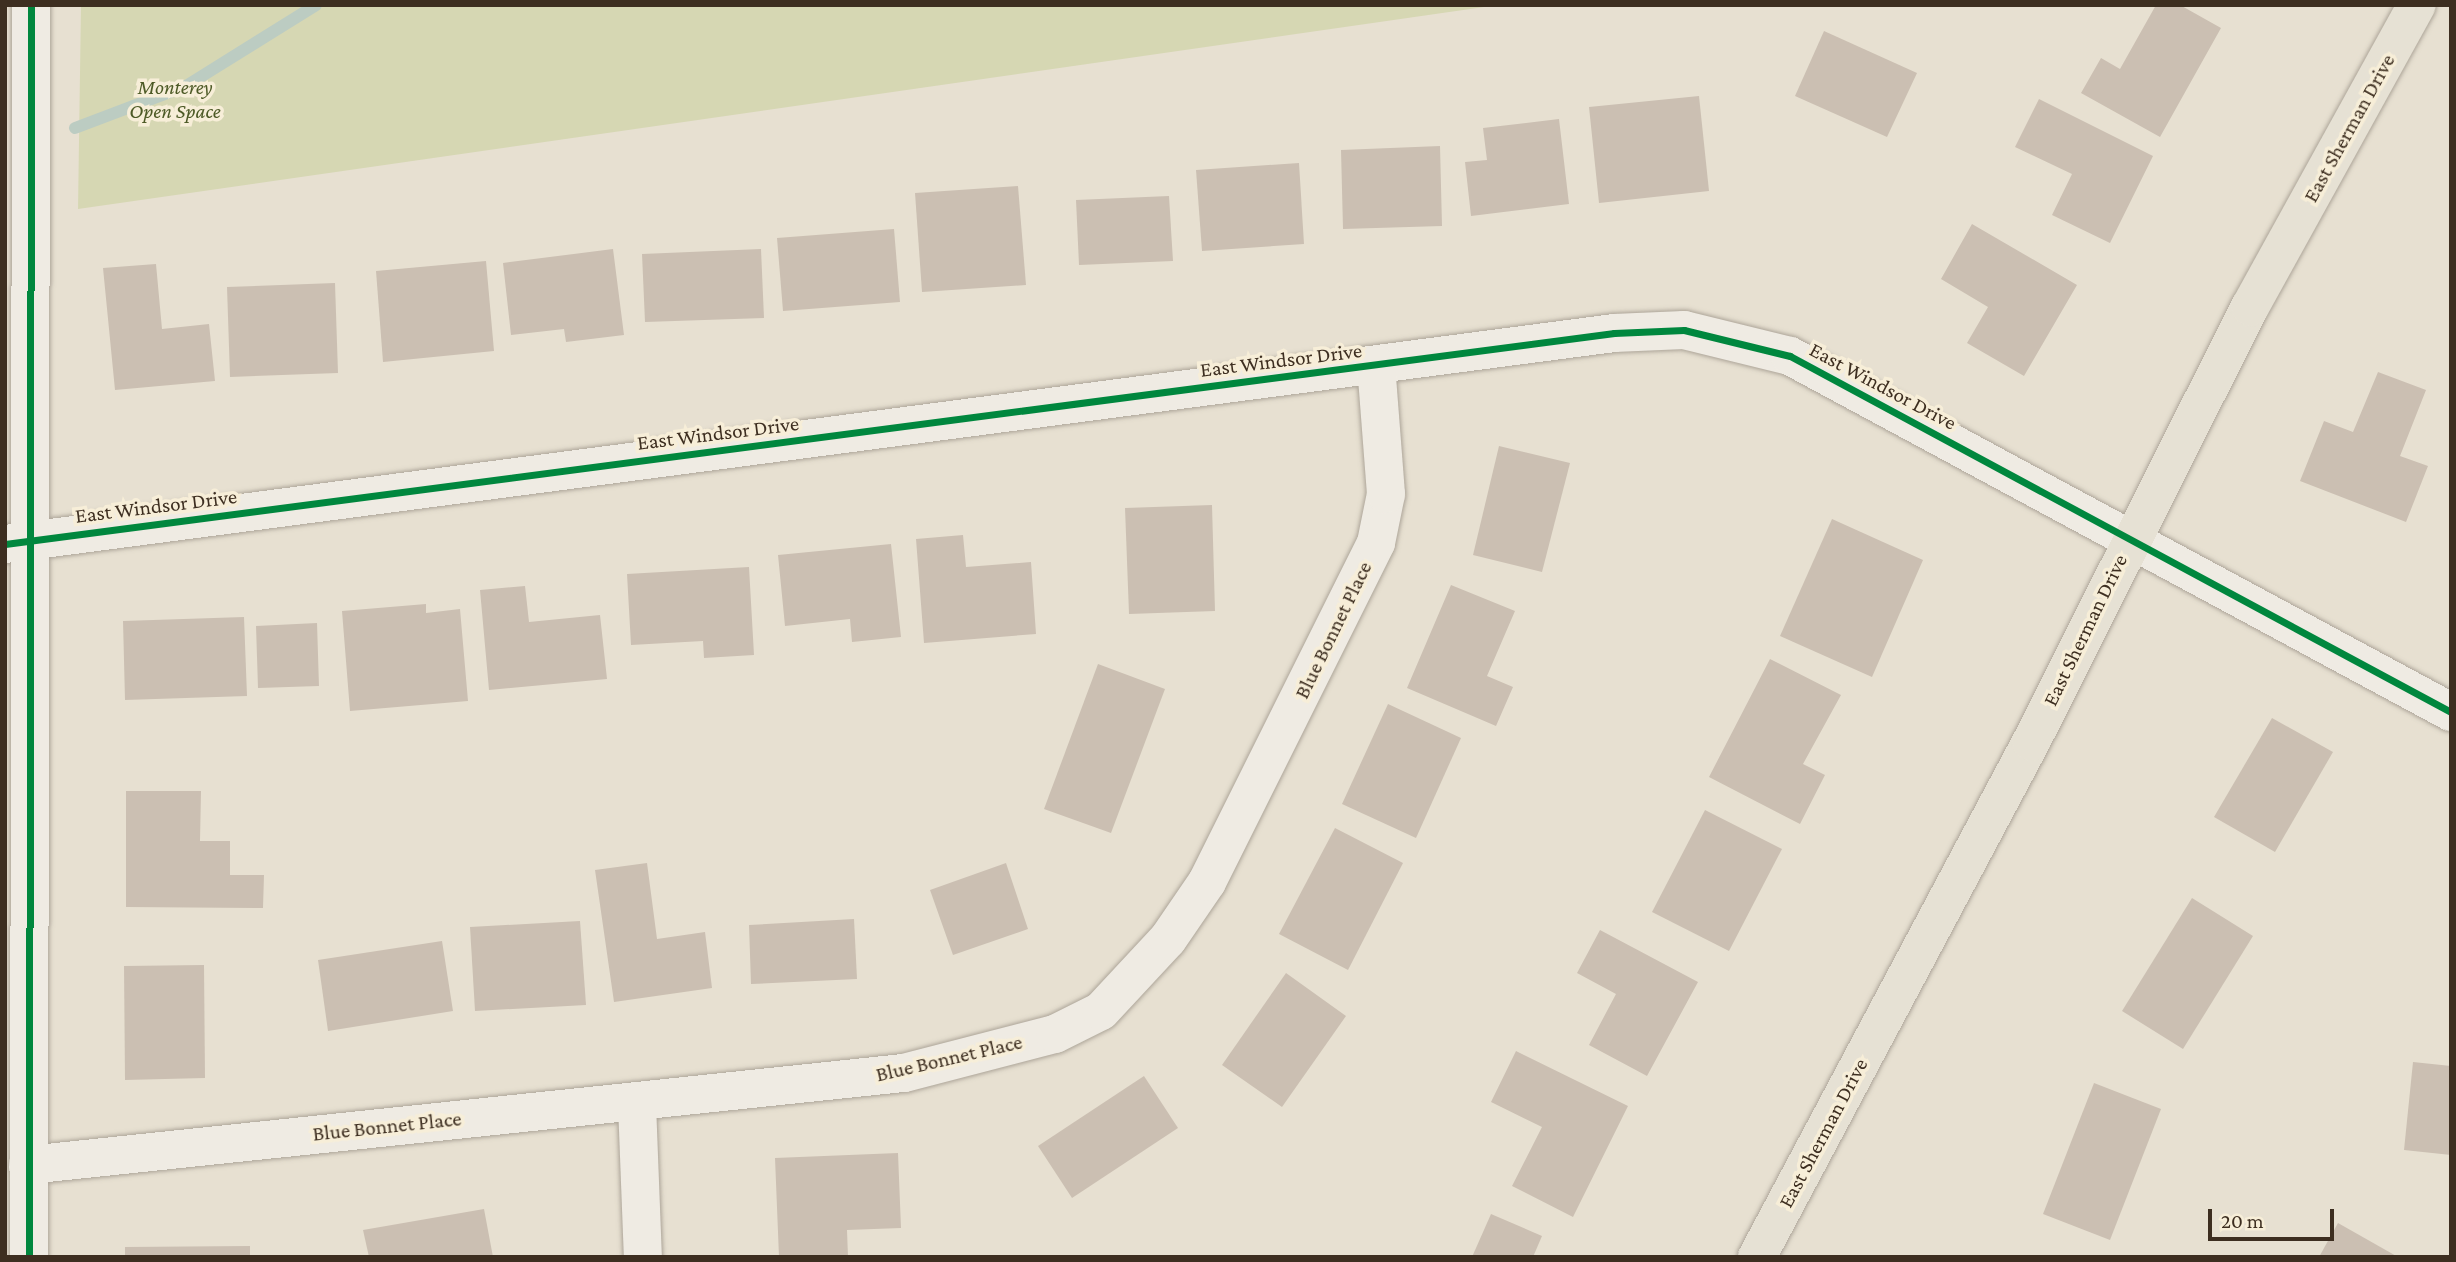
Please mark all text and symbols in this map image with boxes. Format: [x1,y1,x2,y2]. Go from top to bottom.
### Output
street label: East Sherman Drive [2298,49,2400,207]
park label: Monterey Open Space [129,74,221,124]
street label: East Windsor Drive [1805,337,1961,435]
street label: East Windsor Drive [1199,338,1363,382]
street label: East Windsor Drive [636,411,800,455]
street label: East Windsor Drive [74,484,238,528]
street label: East Sherman Drive [2037,550,2133,710]
street label: Blue Bonnet Place [1289,557,1377,703]
street label: Blue Bonnet Place [873,1029,1025,1087]
street label: East Sherman Drive [1773,1054,1873,1212]
street label: Blue Bonnet Place [311,1106,463,1146]
scale bar [2211,1196,2337,1240]
text: 20 m [2221,1209,2264,1233]

